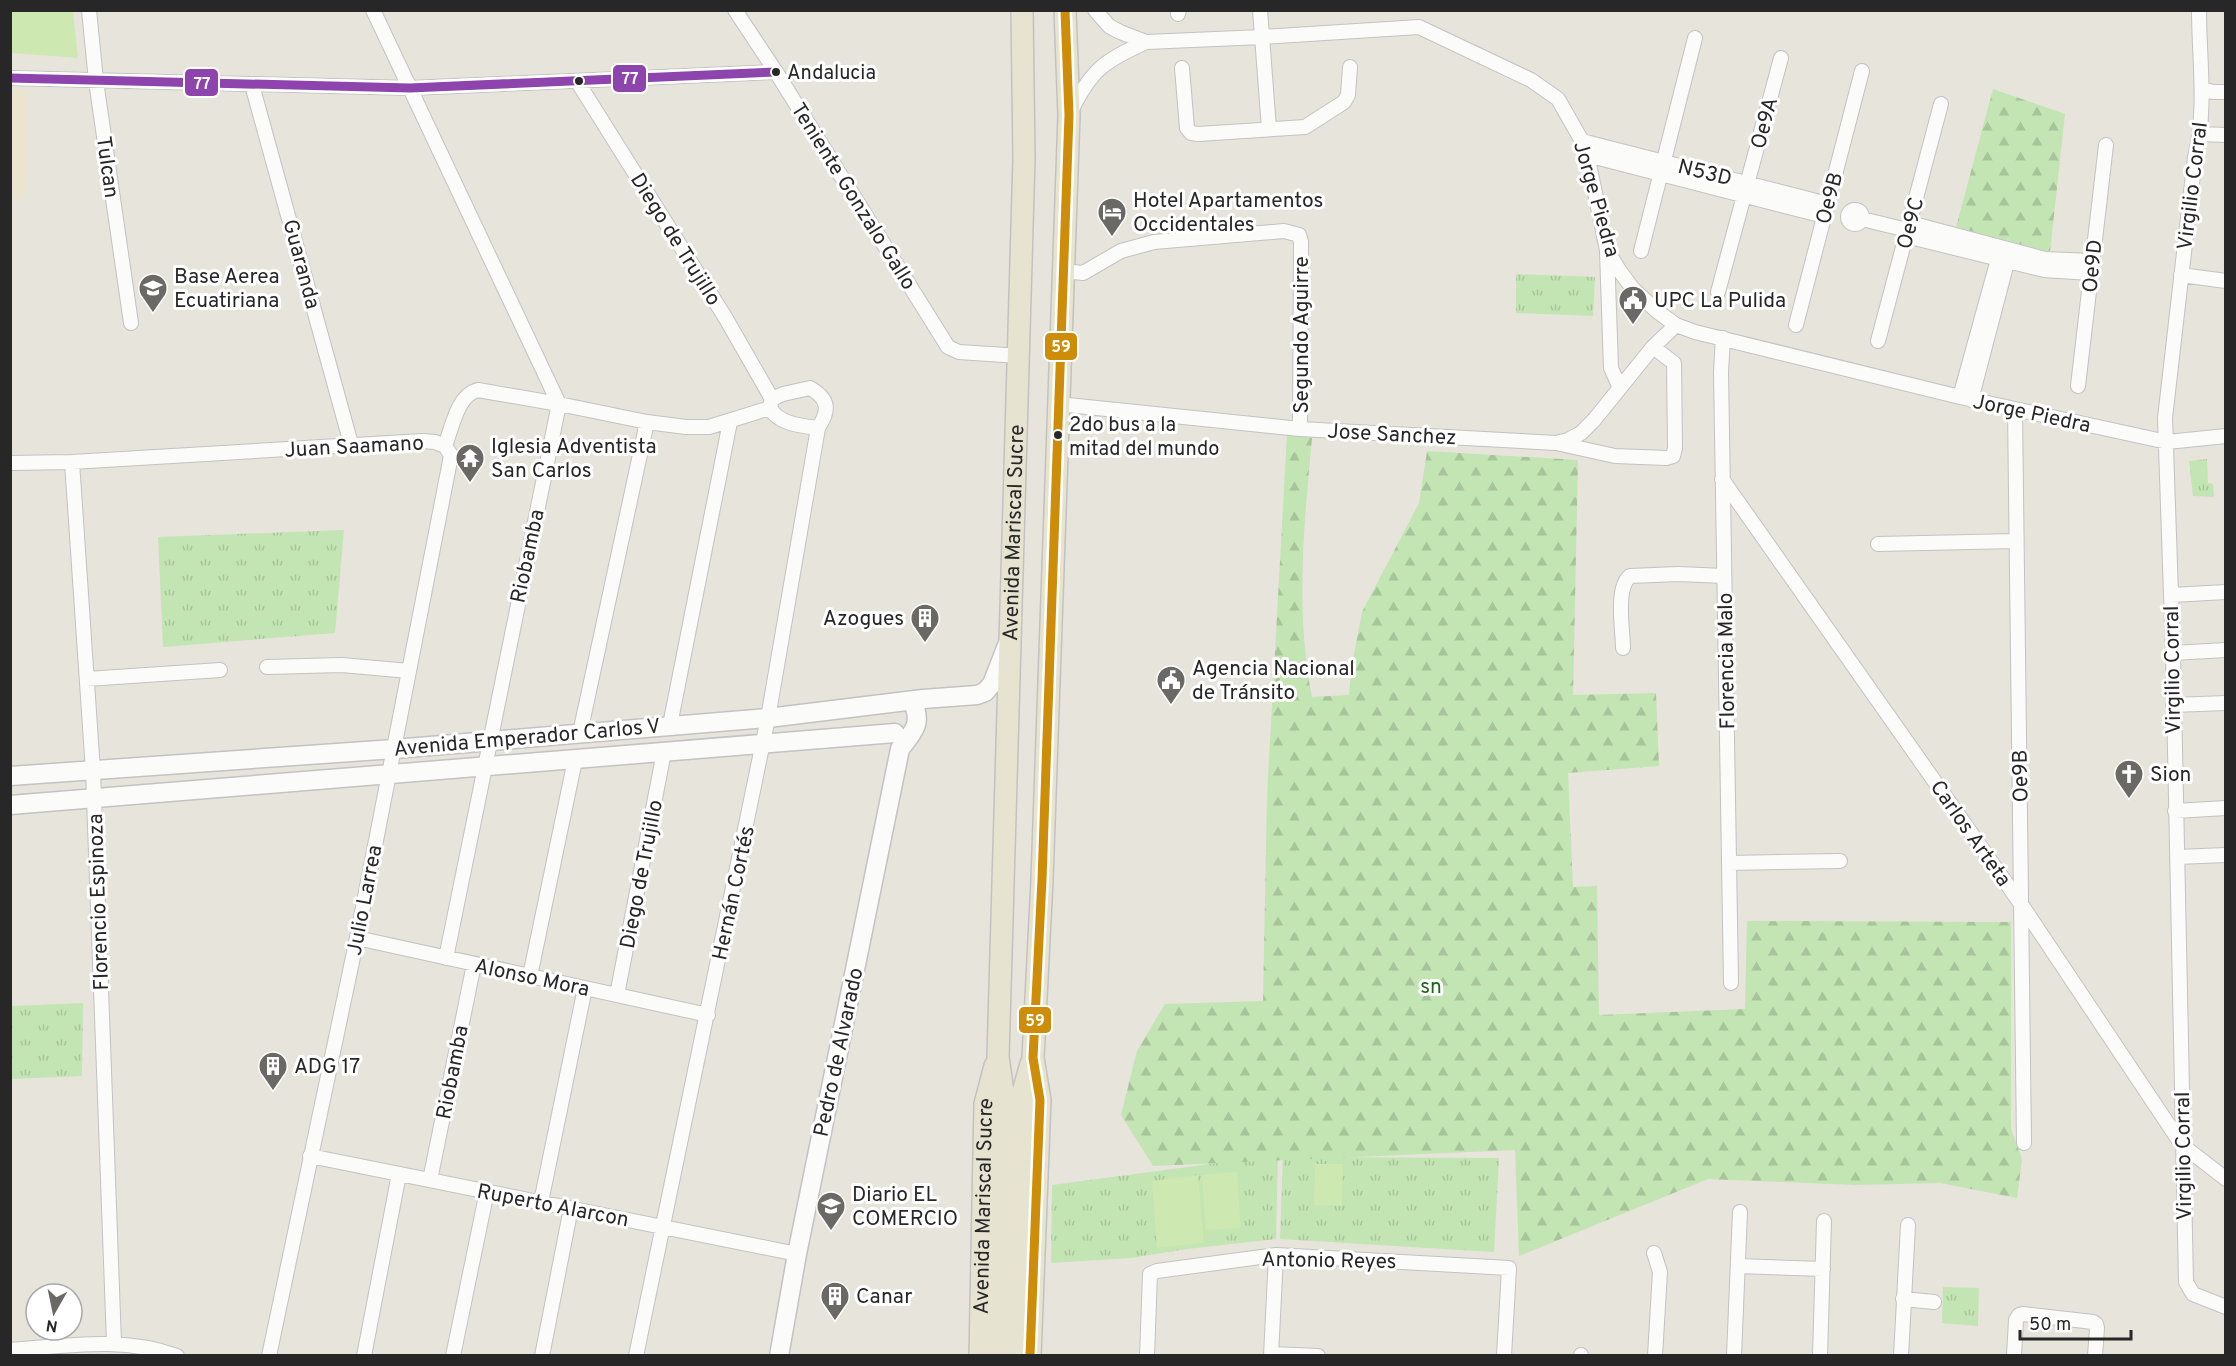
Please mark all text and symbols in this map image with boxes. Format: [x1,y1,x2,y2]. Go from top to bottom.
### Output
place label: Andalucia [787,61,876,87]
line badge: 77 [612,64,647,93]
marker: Andalucia [770,66,782,78]
line badge: 77 [184,68,219,97]
text: 77 [621,70,639,90]
text: 77 [193,75,211,95]
unlabelled marker [573,75,585,87]
street label: Oe9A [1746,95,1785,152]
street label: Teniente Gonzalo Gallo [784,98,921,295]
street label: Virgilio Corral [2172,121,2215,252]
street label: Tulcan [89,135,124,200]
street label: Jorge Piedra [1566,138,1625,261]
street label: N53D [1675,154,1734,193]
street label: Diego de Trujillo [623,169,726,311]
street label: Oe9B [1811,169,1850,227]
place label: Hotel Apartamentos Occidentales [1133,188,1323,239]
street label: Oe9C [1892,195,1931,252]
hotel icon: Hotel Apartamentos Occidentales [1096,196,1128,238]
street label: Guaranda [276,217,325,312]
street label: Oe9D [2077,238,2110,294]
street label: Segundo Aguirre [1289,256,1316,414]
place label: Base Aerea Ecuatiriana [174,264,279,315]
school or university icon: Base Aerea Ecuatiriana [137,272,169,314]
public building icon: UPC La Pulida [1617,284,1649,326]
place label: UPC La Pulida [1654,288,1786,315]
line badge: 59 [1044,332,1078,361]
text: 59 [1051,338,1071,358]
street label: Jorge Piedra [1970,389,2093,440]
place label: 2do bus a la mitad del mundo [1069,413,1219,463]
street label: Jose Sanchez [1327,419,1457,452]
street label: Avenida Mariscal Sucre [998,424,1031,642]
marker: 2do bus a la mitad del mundo [1052,429,1064,441]
street label: Juan Saamano [284,430,425,465]
place label: Iglesia Adventista San Carlos [491,434,657,485]
temple icon: Iglesia Adventista San Carlos [454,442,486,484]
street label: Riobamba [505,507,552,606]
street label: Florencia Malo [1713,592,1742,729]
building icon: Azogues [909,602,941,644]
street label: Virgilio Corral [2159,605,2188,735]
place label: Azogues [823,606,904,633]
place label: Agencia Nacional de Tránsito [1192,656,1355,707]
public building icon: Agencia Nacional de Tránsito [1155,664,1187,706]
street label: Avenida Emperador Carlos V [393,713,662,764]
street label: Oe9B [2008,749,2035,803]
church icon: Sion [2113,758,2145,800]
place label: Sion [2150,762,2191,789]
street label: Carlos Arteta [1923,775,2016,892]
street label: Diego de Trujillo [615,797,670,951]
street label: Florencio Espinoza [83,813,116,991]
street label: Hernán Cortés [707,824,762,963]
street label: Julio Larrea [342,843,389,958]
street label: Alonso Mora [472,953,592,1004]
street label: Pedro de Alvarado [808,965,871,1139]
park label: sn [1420,974,1442,1001]
line badge: 59 [1018,1006,1052,1034]
text: 59 [1025,1012,1045,1032]
street label: Riobamba [431,1023,476,1122]
building icon: ADG 17 [257,1050,289,1092]
place label: ADG 17 [294,1054,360,1081]
street label: Virgilio Corral [2170,1091,2199,1221]
street label: Avenida Mariscal Sucre [969,1095,1001,1315]
street label: Ruperto Alarcon [474,1179,631,1234]
place label: Diario EL COMERCIO [852,1182,958,1233]
school or university icon: Diario EL COMERCIO [815,1190,847,1232]
street label: Antonio Reyes [1261,1247,1397,1276]
building icon: Canar [819,1280,851,1322]
north arrow [24,1282,84,1342]
place label: Canar [856,1284,912,1311]
scale bar [2020,1303,2131,1341]
text: N [45,1314,59,1336]
text: 50 m [2029,1314,2071,1337]

